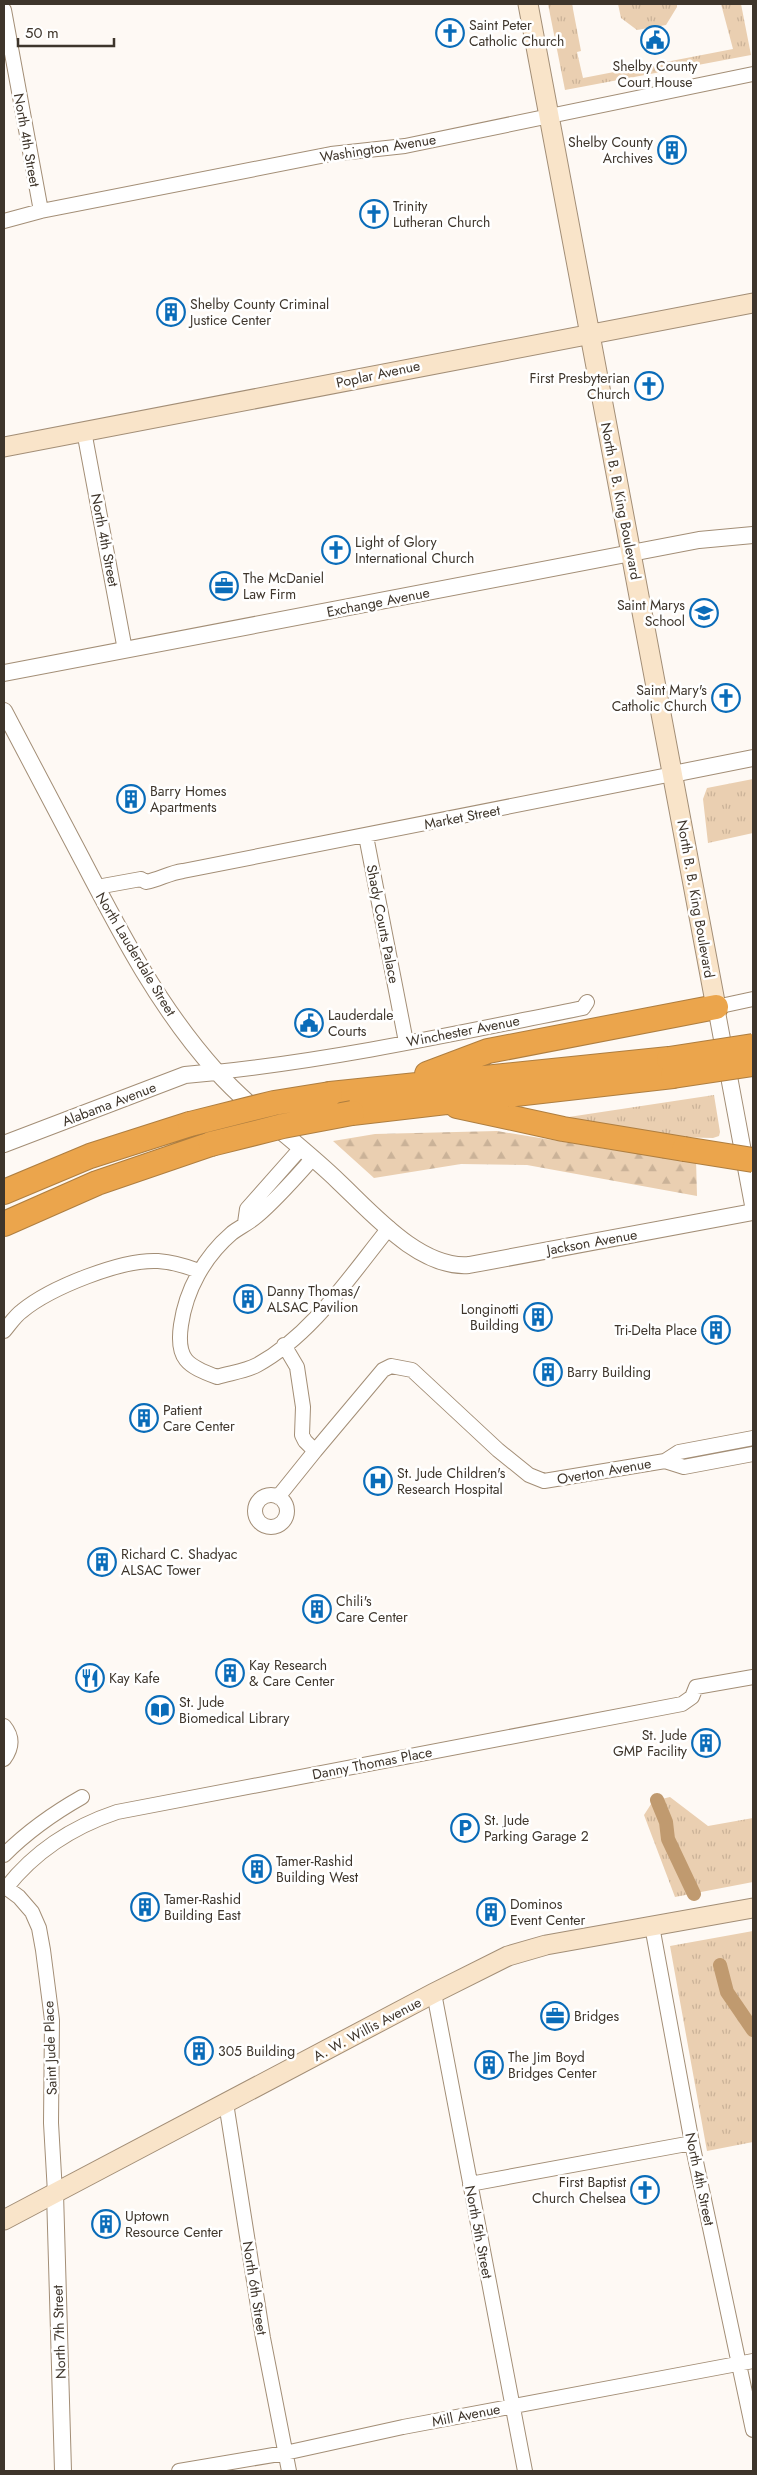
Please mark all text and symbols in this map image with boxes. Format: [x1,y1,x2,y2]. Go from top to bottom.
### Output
scale bar [18,15,114,47]
place label: Saint Peter Catholic Church [469,15,564,51]
church icon: Saint Peter Catholic Church [435,18,465,48]
text: 50 m [25,22,59,44]
public building icon: Shelby County Court House [640,25,670,55]
place label: Shelby County Court House [612,56,698,92]
street label: North 4th Street [9,92,45,189]
street label: Washington Avenue [318,129,438,167]
place label: Shelby County Archives [568,132,654,168]
building icon: Shelby County Archives [657,135,687,165]
place label: Trinity Lutheran Church [393,196,490,232]
church icon: Trinity Lutheran Church [359,199,389,229]
place label: Shelby County Criminal Justice Center [188,294,329,330]
building icon: Shelby County Criminal Justice Center [156,297,186,327]
street label: Poplar Avenue [334,355,422,393]
place label: First Presbyterian Church [529,368,630,404]
church icon: First Presbyterian Church [634,371,664,401]
street label: North B. B. King Boulevard [596,421,646,581]
street label: North 4th Street [86,492,124,589]
place label: Light of Glory International Church [355,532,474,568]
church icon: Light of Glory International Church [321,535,351,565]
place label: The McDaniel Law Firm [243,568,324,604]
office icon: The McDaniel Law Firm [209,571,239,601]
street label: Exchange Avenue [325,582,431,622]
place label: Saint Marys School [617,595,685,631]
school or university icon: Saint Marys School [689,598,719,628]
place label: Saint Mary's Catholic Church [612,680,707,716]
church icon: Saint Mary's Catholic Church [711,683,741,713]
place label: Barry Homes Apartments [150,781,227,817]
building icon: Barry Homes Apartments [116,784,146,814]
street label: Market Street [422,800,502,834]
street label: North B. B. King Boulevard [672,818,720,980]
street label: Shady Courts Palace [362,863,404,985]
street label: North Lauderdale Street [91,888,181,1020]
place label: Lauderdale Courts [328,1005,394,1041]
public building icon: Lauderdale Courts [294,1008,324,1038]
street label: Winchester Avenue [405,1010,521,1052]
street label: Alabama Avenue [59,1077,159,1131]
street label: Jackson Avenue [543,1224,639,1260]
place label: Danny Thomas/ ALSAC Pavilion [267,1281,360,1317]
building icon: Danny Thomas/ ALSAC Pavilion [233,1284,263,1314]
place label: Longinotti Building [461,1299,519,1335]
building icon: Longinotti Building [523,1302,553,1332]
building icon: Tri-Delta Place [701,1315,731,1345]
place label: Tri-Delta Place [614,1320,697,1340]
building icon: Barry Building [533,1357,563,1387]
place label: Barry Building [567,1362,651,1382]
place label: Patient Care Center [163,1400,235,1436]
building icon: Patient Care Center [129,1403,159,1433]
street label: Overton Avenue [555,1453,653,1489]
place label: St. Jude Children's Research Hospital [397,1463,506,1499]
hospital icon: St. Jude Children's Research Hospital [363,1466,393,1496]
place label: Richard C. Shadyac ALSAC Tower [121,1544,237,1580]
building icon: Richard C. Shadyac ALSAC Tower [87,1547,117,1577]
place label: Chili's Care Center [336,1591,408,1627]
building icon: Chili's Care Center [302,1594,332,1624]
place label: Kay Research & Care Center [249,1655,335,1691]
building icon: Kay Research & Care Center [215,1658,245,1688]
restaurant icon: Kay Kafe [75,1663,105,1693]
place label: Kay Kafe [109,1668,160,1688]
place label: St. Jude Biomedical Library [179,1692,290,1728]
library icon: St. Jude Biomedical Library [145,1695,175,1725]
place label: St. Jude GMP Facility [613,1725,688,1761]
building icon: St. Jude GMP Facility [691,1728,721,1758]
street label: Danny Thomas Place [310,1742,434,1784]
place label: St. Jude Parking Garage 2 [484,1810,589,1846]
parking icon: St. Jude Parking Garage 2 [450,1813,480,1843]
place label: Tamer-Rashid Building West [276,1851,359,1887]
building icon: Tamer-Rashid Building West [242,1854,272,1884]
place label: Tamer-Rashid Building East [164,1889,241,1925]
building icon: Tamer-Rashid Building East [130,1892,160,1922]
place label: Dominos Event Center [510,1894,585,1930]
building icon: Dominos Event Center [476,1897,506,1927]
street label: A. W. Willis Avenue [309,1992,425,2066]
street label: Saint Jude Place [38,2000,62,2096]
office icon: Bridges [540,2001,570,2031]
place label: Bridges [574,2006,619,2026]
building icon: 305 Building [184,2036,214,2066]
place label: 305 Building [218,2041,295,2061]
place label: The Jim Boyd Bridges Center [508,2047,597,2083]
building icon: The Jim Boyd Bridges Center [474,2050,504,2080]
street label: North 4th Street [680,2131,720,2228]
place label: First Baptist Church Chelsea [532,2172,627,2208]
church icon: First Baptist Church Chelsea [630,2175,660,2205]
street label: North 5th Street [460,2184,498,2281]
place label: Uptown Resource Center [125,2206,223,2242]
building icon: Uptown Resource Center [91,2209,121,2239]
street label: North 6th Street [238,2240,272,2337]
street label: North 7th Street [47,2284,71,2379]
street label: Mill Avenue [430,2399,502,2431]

